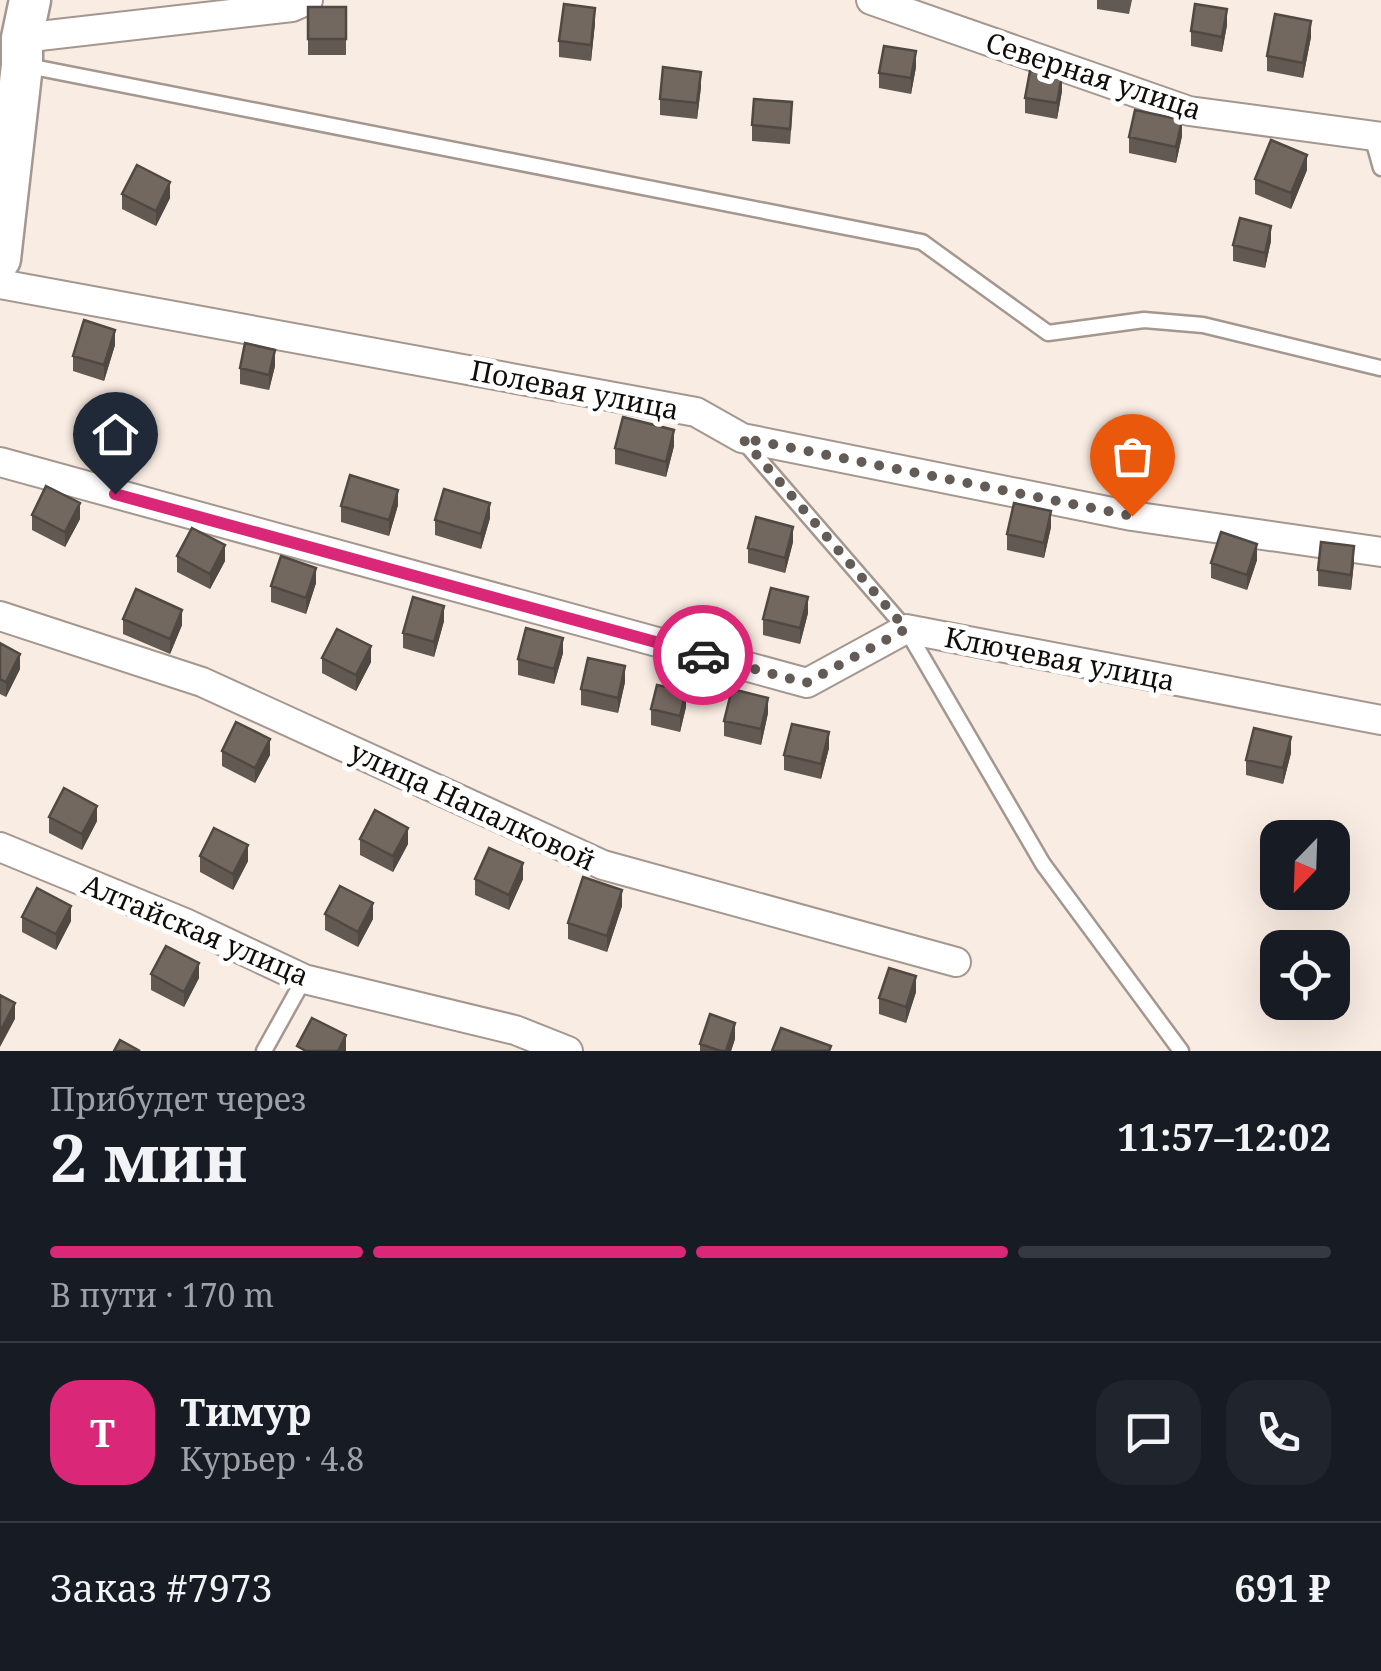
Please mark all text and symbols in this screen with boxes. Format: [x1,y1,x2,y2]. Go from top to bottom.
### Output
street label: Северная улица [981,22,1207,128]
street label: Полевая улица [468,350,682,428]
pin [73,392,158,495]
icon: home [88,407,143,462]
pin [1090,414,1175,517]
icon: bag [1105,429,1160,484]
courier [653,605,753,705]
street label: Ключевая улица [942,617,1178,699]
icon: car [676,628,731,683]
street label: улица Напалковой [344,731,602,879]
north arrow [1260,820,1350,910]
map controls [1260,820,1350,1020]
street label: Алтайская улица [77,864,315,994]
button: locate [1260,930,1350,1020]
text: Прибудет через [50,1077,306,1120]
text: 11:57–12:02 [1117,1110,1331,1162]
text: 2 мин [50,1113,247,1201]
text: В пути · 170 m [50,1273,274,1316]
button: chat [1096,1380,1201,1485]
button: phone [1226,1380,1331,1485]
text: Тимур [180,1385,311,1437]
text: Т [90,1406,115,1458]
text: Курьер · 4.8 [180,1437,364,1480]
text: Заказ #7973 [50,1561,273,1613]
text: 691 ₽ [1234,1561,1331,1613]

